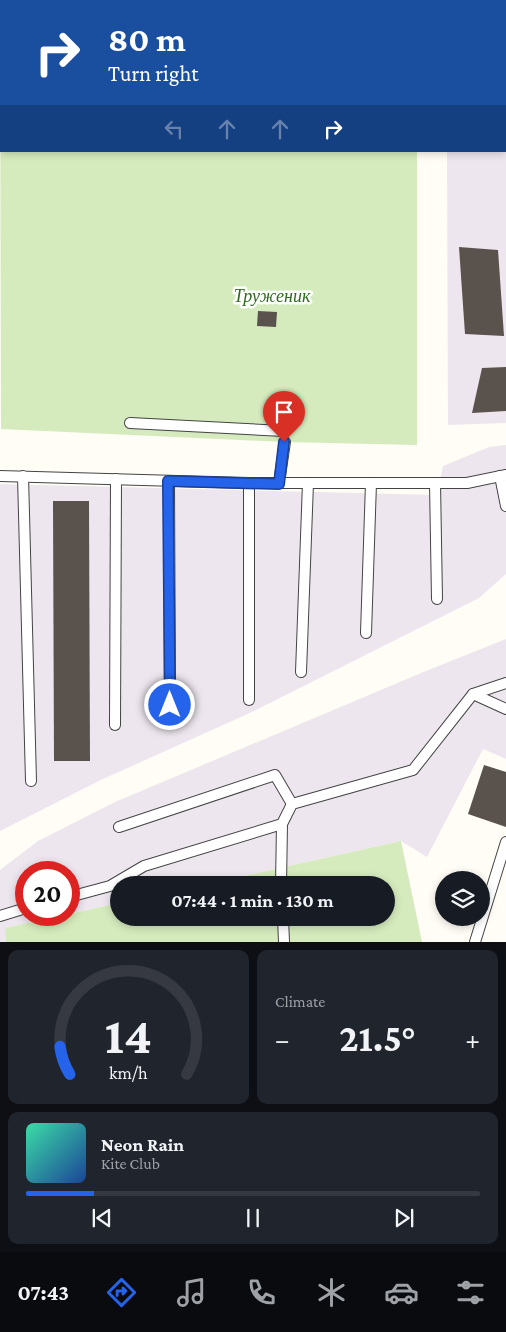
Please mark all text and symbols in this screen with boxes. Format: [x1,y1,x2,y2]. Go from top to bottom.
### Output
icon: right [25,20,90,85]
text: 80 m [108,20,186,59]
text: Turn right [108,61,199,86]
icon: left [160,115,188,143]
icon: ahead [213,115,241,143]
icon: ahead [266,115,294,143]
icon: right [319,115,347,143]
park label: Труженик [234,286,311,306]
pin [263,391,305,442]
icon: arrive [270,398,298,426]
position arrow [143,678,195,730]
speed limit sign: 20 [15,861,80,926]
map controls [435,871,490,926]
button: layers [435,871,490,926]
text: 07:44 · 1 min · 130 m [171,890,334,911]
text: Climate [275,993,325,1010]
text: 14 [105,1006,152,1064]
text: 21.5° [339,1017,416,1059]
text: − [275,1024,290,1055]
text: + [465,1024,480,1055]
text: km/h [109,1063,148,1083]
text: Neon Rain [101,1134,184,1155]
text: Kite Club [101,1155,160,1172]
icon: previous [88,1204,116,1232]
icon: pause [239,1204,267,1232]
icon: next [390,1204,418,1232]
icon: directions [104,1275,139,1310]
icon: music [174,1275,209,1310]
icon: phone [244,1275,279,1310]
icon: climate [314,1275,349,1310]
icon: car [384,1275,419,1310]
icon: filters [453,1275,488,1310]
text: 07:43 [17,1280,69,1305]

